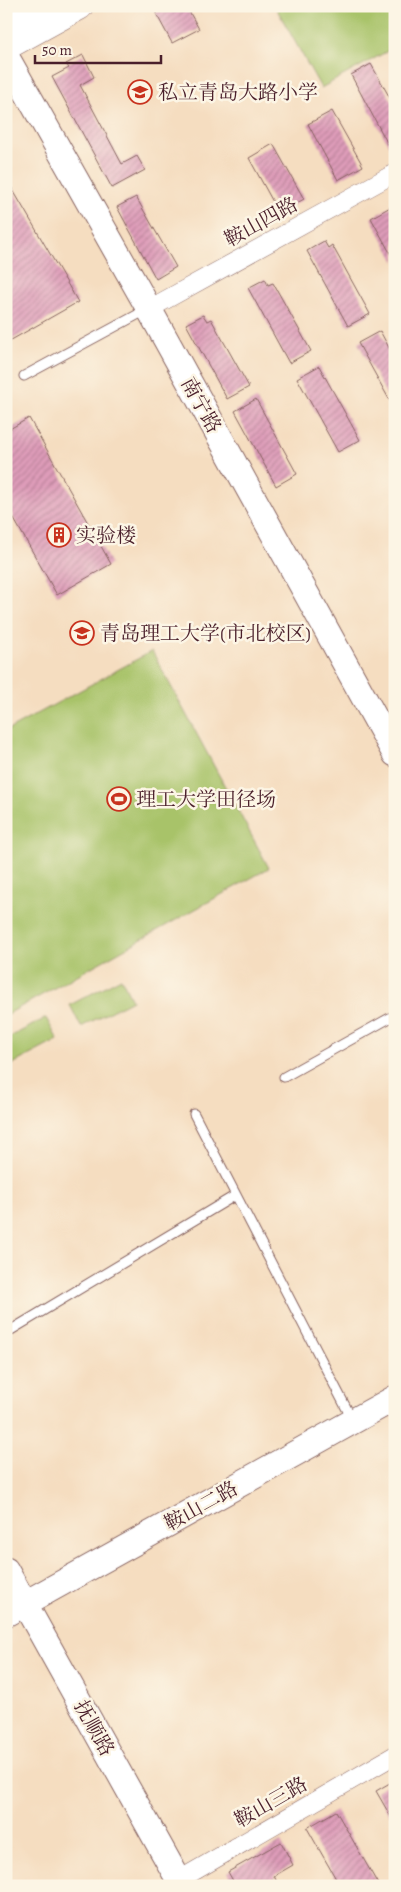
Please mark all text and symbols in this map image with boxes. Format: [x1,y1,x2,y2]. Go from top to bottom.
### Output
scale bar [35,32,161,64]
text: 50 m [42,40,72,60]
school or university icon: 私立青岛大路小学 [127,79,153,105]
place label: 私立青岛大路小学 [158,79,318,106]
street label: 鞍山四路 [219,191,303,253]
street label: 南宁路 [175,372,227,438]
building icon: 实验楼 [46,522,72,548]
place label: 实验楼 [76,522,136,549]
school or university icon: 青岛理工大学(市北校区) [69,620,95,646]
place label: 青岛理工大学(市北校区) [100,620,311,647]
sports icon: 理工大学田径场 [106,786,132,812]
place label: 理工大学田径场 [136,786,276,813]
street label: 鞍山二路 [159,1475,243,1537]
street label: 抚顺路 [68,1695,120,1761]
street label: 鞍山三路 [230,1770,312,1834]

